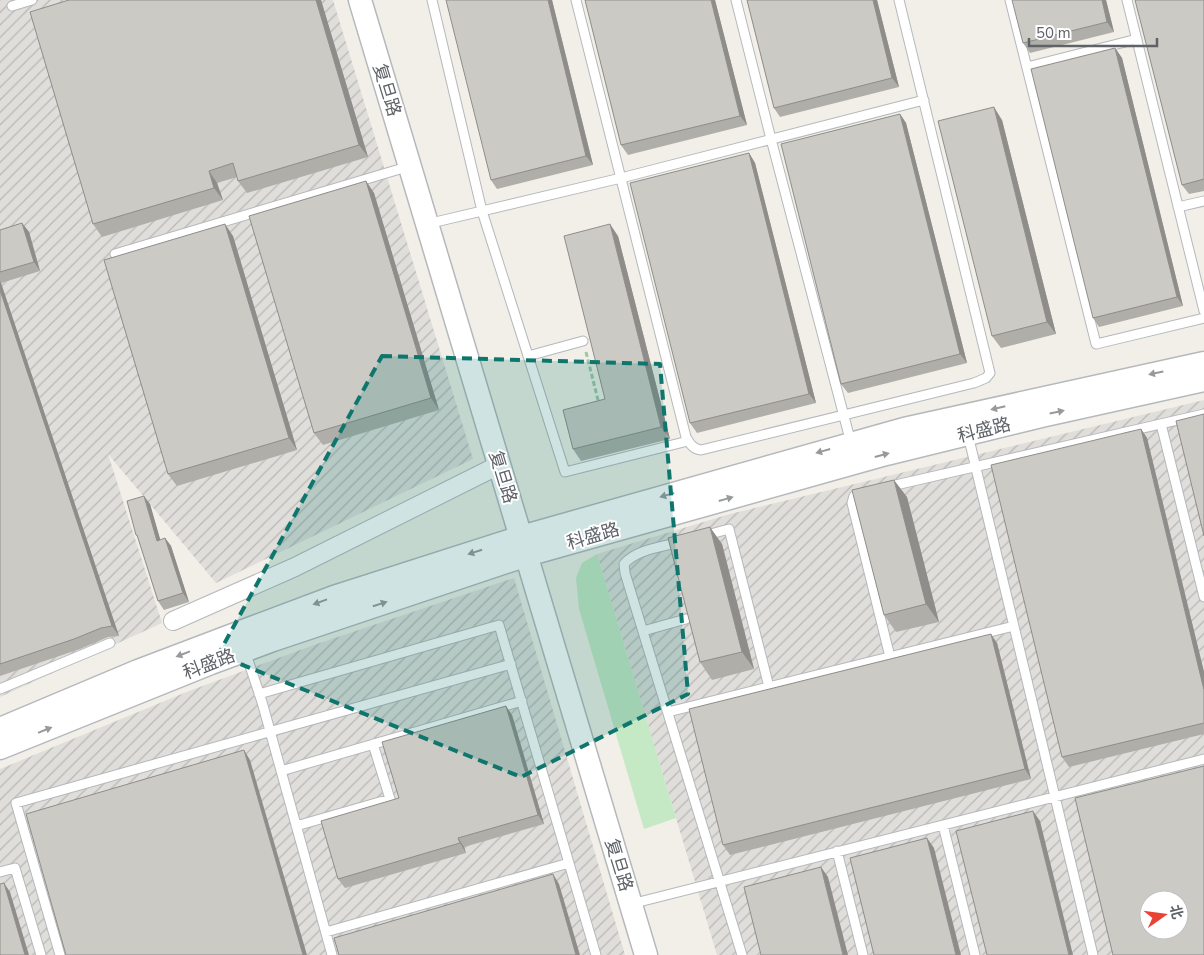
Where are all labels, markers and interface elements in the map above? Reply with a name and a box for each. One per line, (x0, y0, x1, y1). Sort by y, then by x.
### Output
scale bar (1029, 15, 1156, 47)
text: 50 m (1036, 23, 1071, 43)
street label: 复旦路 (368, 61, 406, 119)
one-way arrow (1149, 369, 1164, 377)
one-way arrow (990, 404, 1005, 412)
one-way arrow (1049, 408, 1064, 416)
street label: 科盛路 (955, 412, 1013, 448)
one-way arrow (815, 447, 830, 455)
street label: 复旦路 (484, 448, 522, 506)
one-way arrow (874, 451, 889, 459)
one-way arrow (659, 492, 674, 500)
one-way arrow (718, 495, 733, 503)
street label: 科盛路 (564, 517, 622, 555)
one-way arrow (467, 548, 482, 556)
one-way arrow (313, 599, 328, 606)
one-way arrow (372, 600, 387, 607)
street label: 科盛路 (179, 643, 239, 685)
one-way arrow (175, 651, 190, 658)
one-way arrow (38, 726, 53, 734)
street label: 复旦路 (600, 836, 638, 894)
north arrow (1139, 890, 1189, 940)
text: 北 (1165, 903, 1187, 921)

